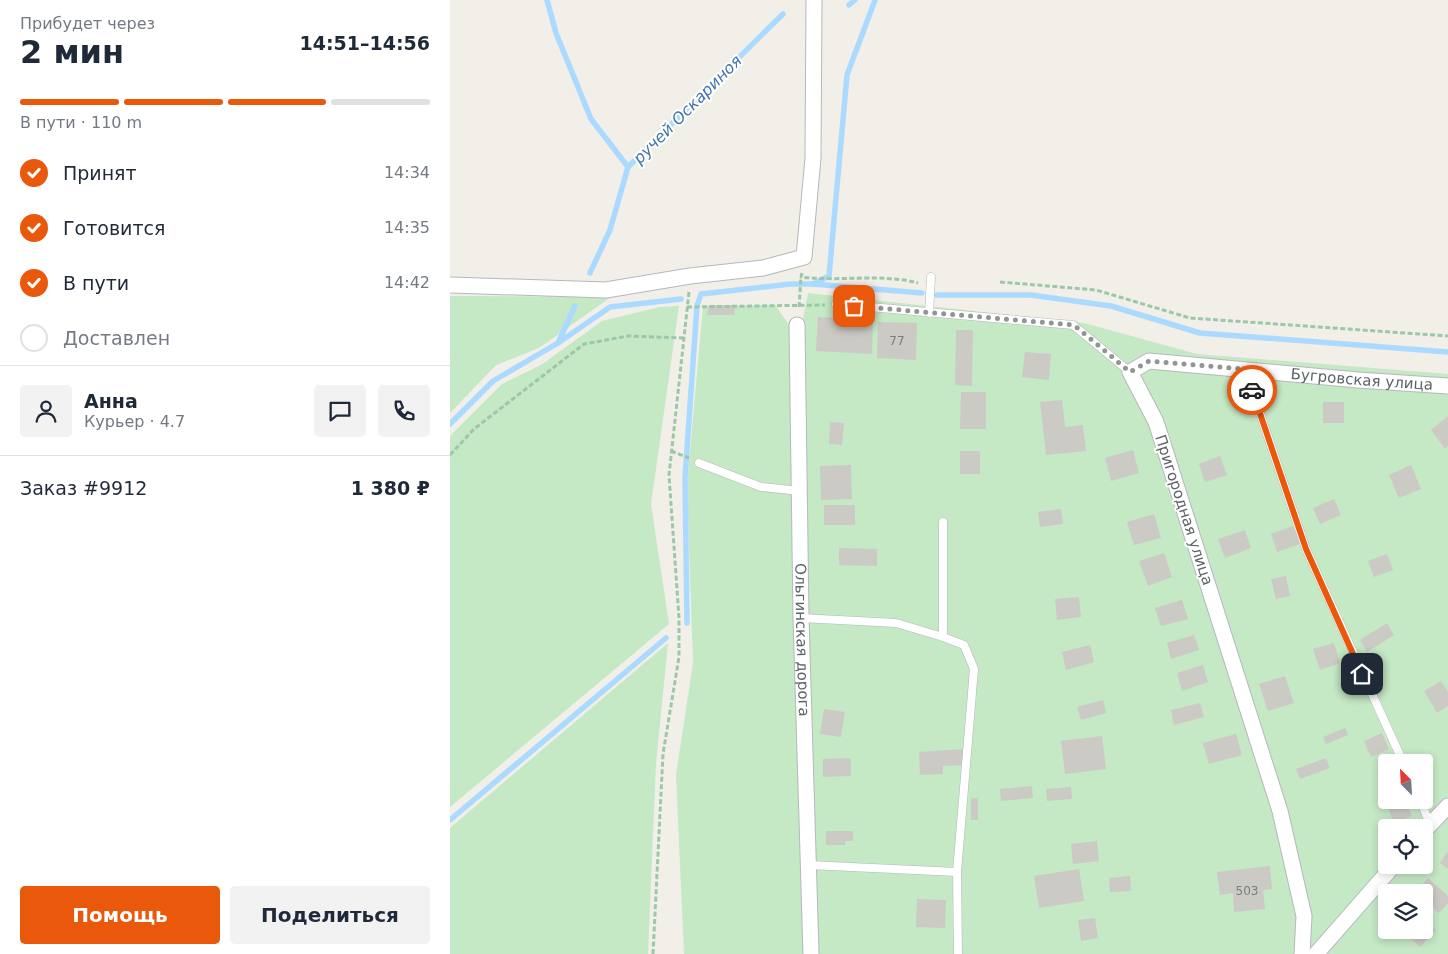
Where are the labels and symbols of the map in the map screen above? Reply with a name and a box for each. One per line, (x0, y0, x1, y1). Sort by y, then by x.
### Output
water label: ручей Оскариноя (628, 51, 746, 168)
pin (833, 285, 875, 327)
house number: 77 (889, 334, 905, 348)
courier (1227, 365, 1277, 415)
street label: Бугровская улица (1290, 365, 1434, 394)
street label: Пригородная улица (1151, 433, 1217, 587)
street label: Ольгинская дорога (791, 563, 813, 717)
pin (1341, 653, 1383, 695)
north arrow (1378, 754, 1432, 809)
house number: 503 (1236, 884, 1258, 898)

